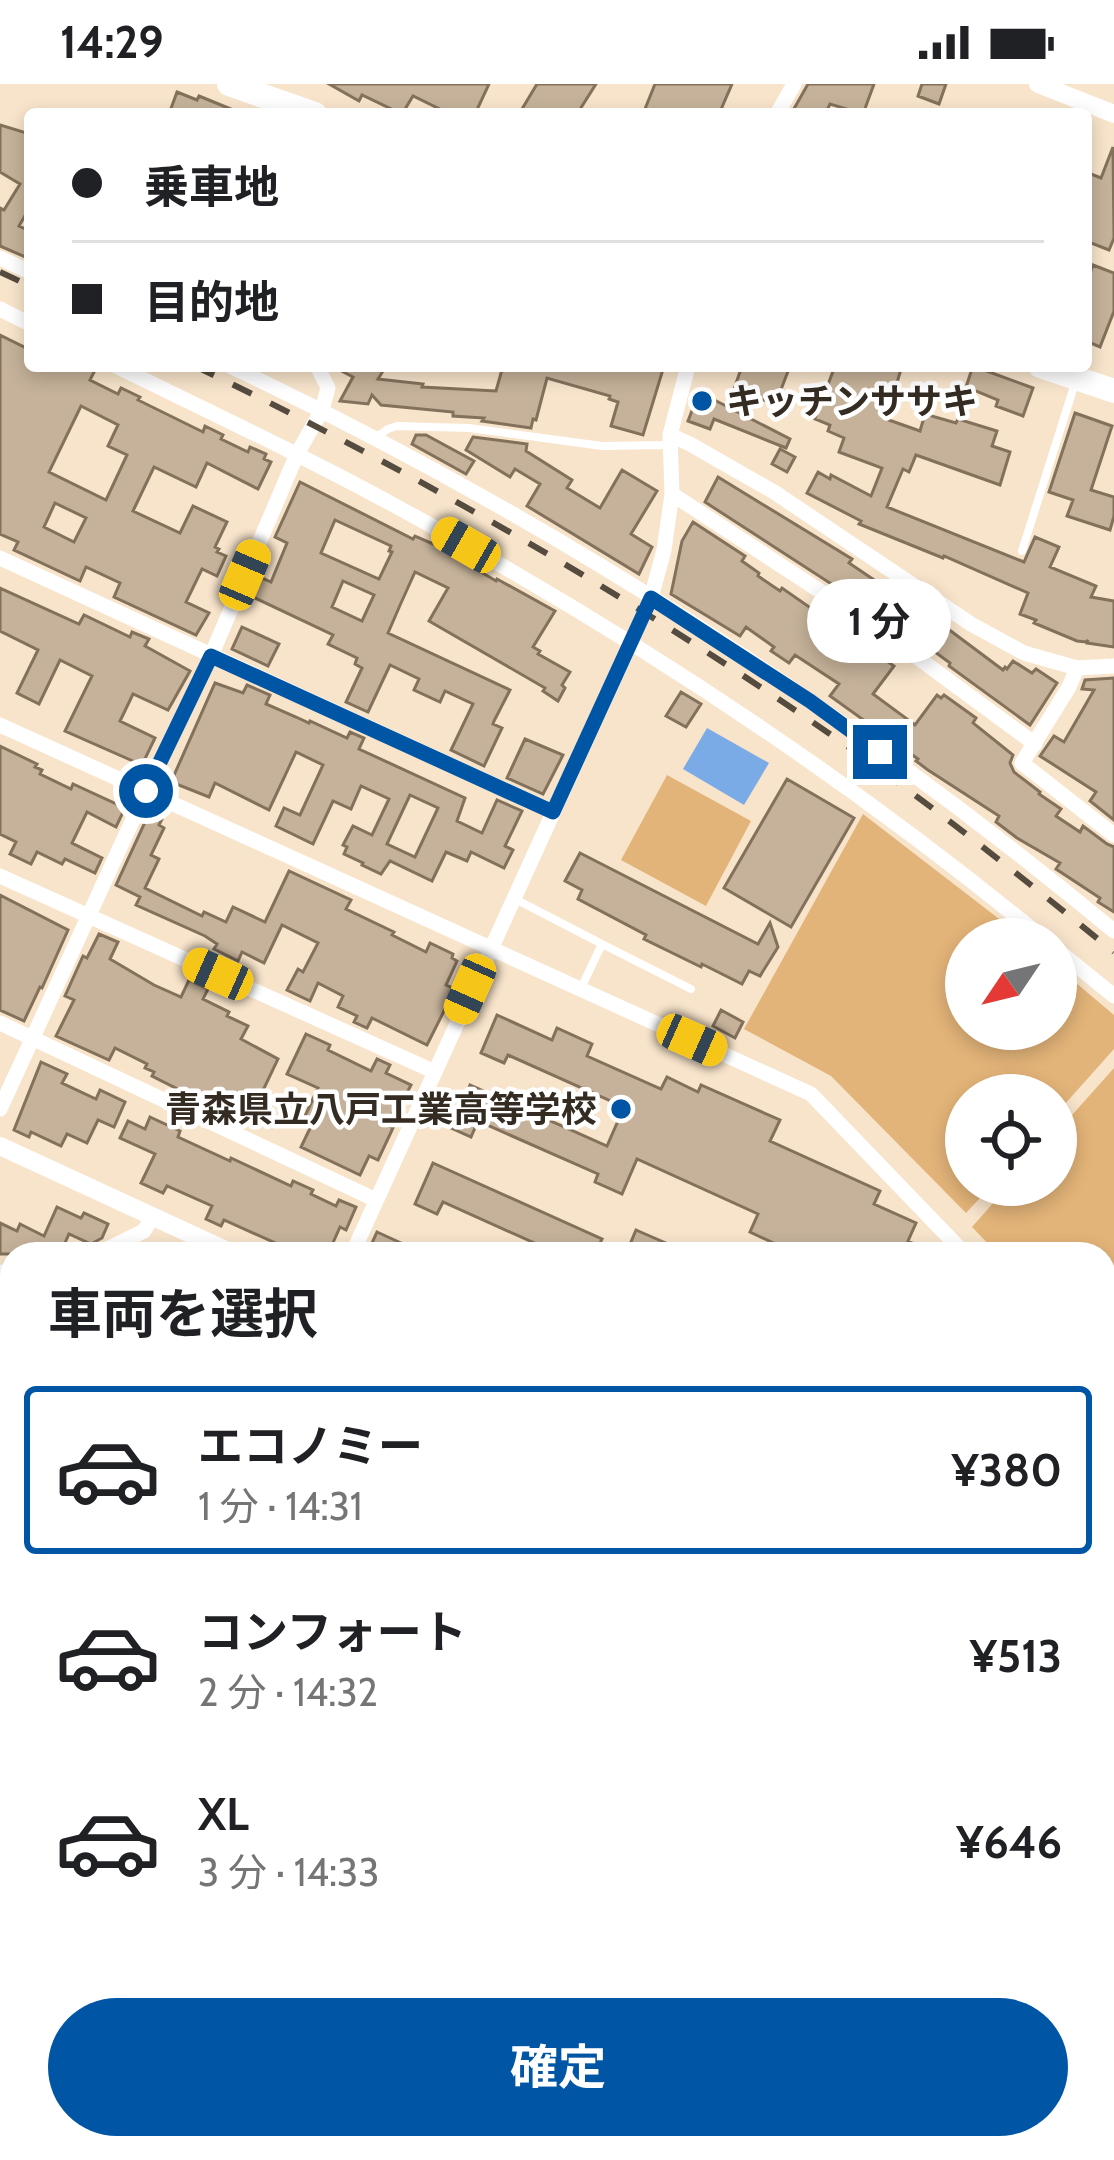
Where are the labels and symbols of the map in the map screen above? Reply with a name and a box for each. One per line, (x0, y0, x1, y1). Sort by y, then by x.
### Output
place label: キッチンササキ (726, 379, 978, 423)
marker: キッチンササキ (689, 388, 715, 414)
car (426, 511, 506, 579)
car (214, 535, 276, 615)
callout: 1 分 (808, 578, 952, 662)
route end (853, 725, 907, 779)
route start (119, 764, 173, 818)
north arrow (945, 918, 1077, 1050)
car (178, 943, 258, 1005)
car (439, 949, 501, 1029)
car (652, 1009, 732, 1071)
place label: 青森県立八戸工業高等学校 (165, 1087, 597, 1131)
marker: 青森県立八戸工業高等学校 (608, 1096, 634, 1122)

